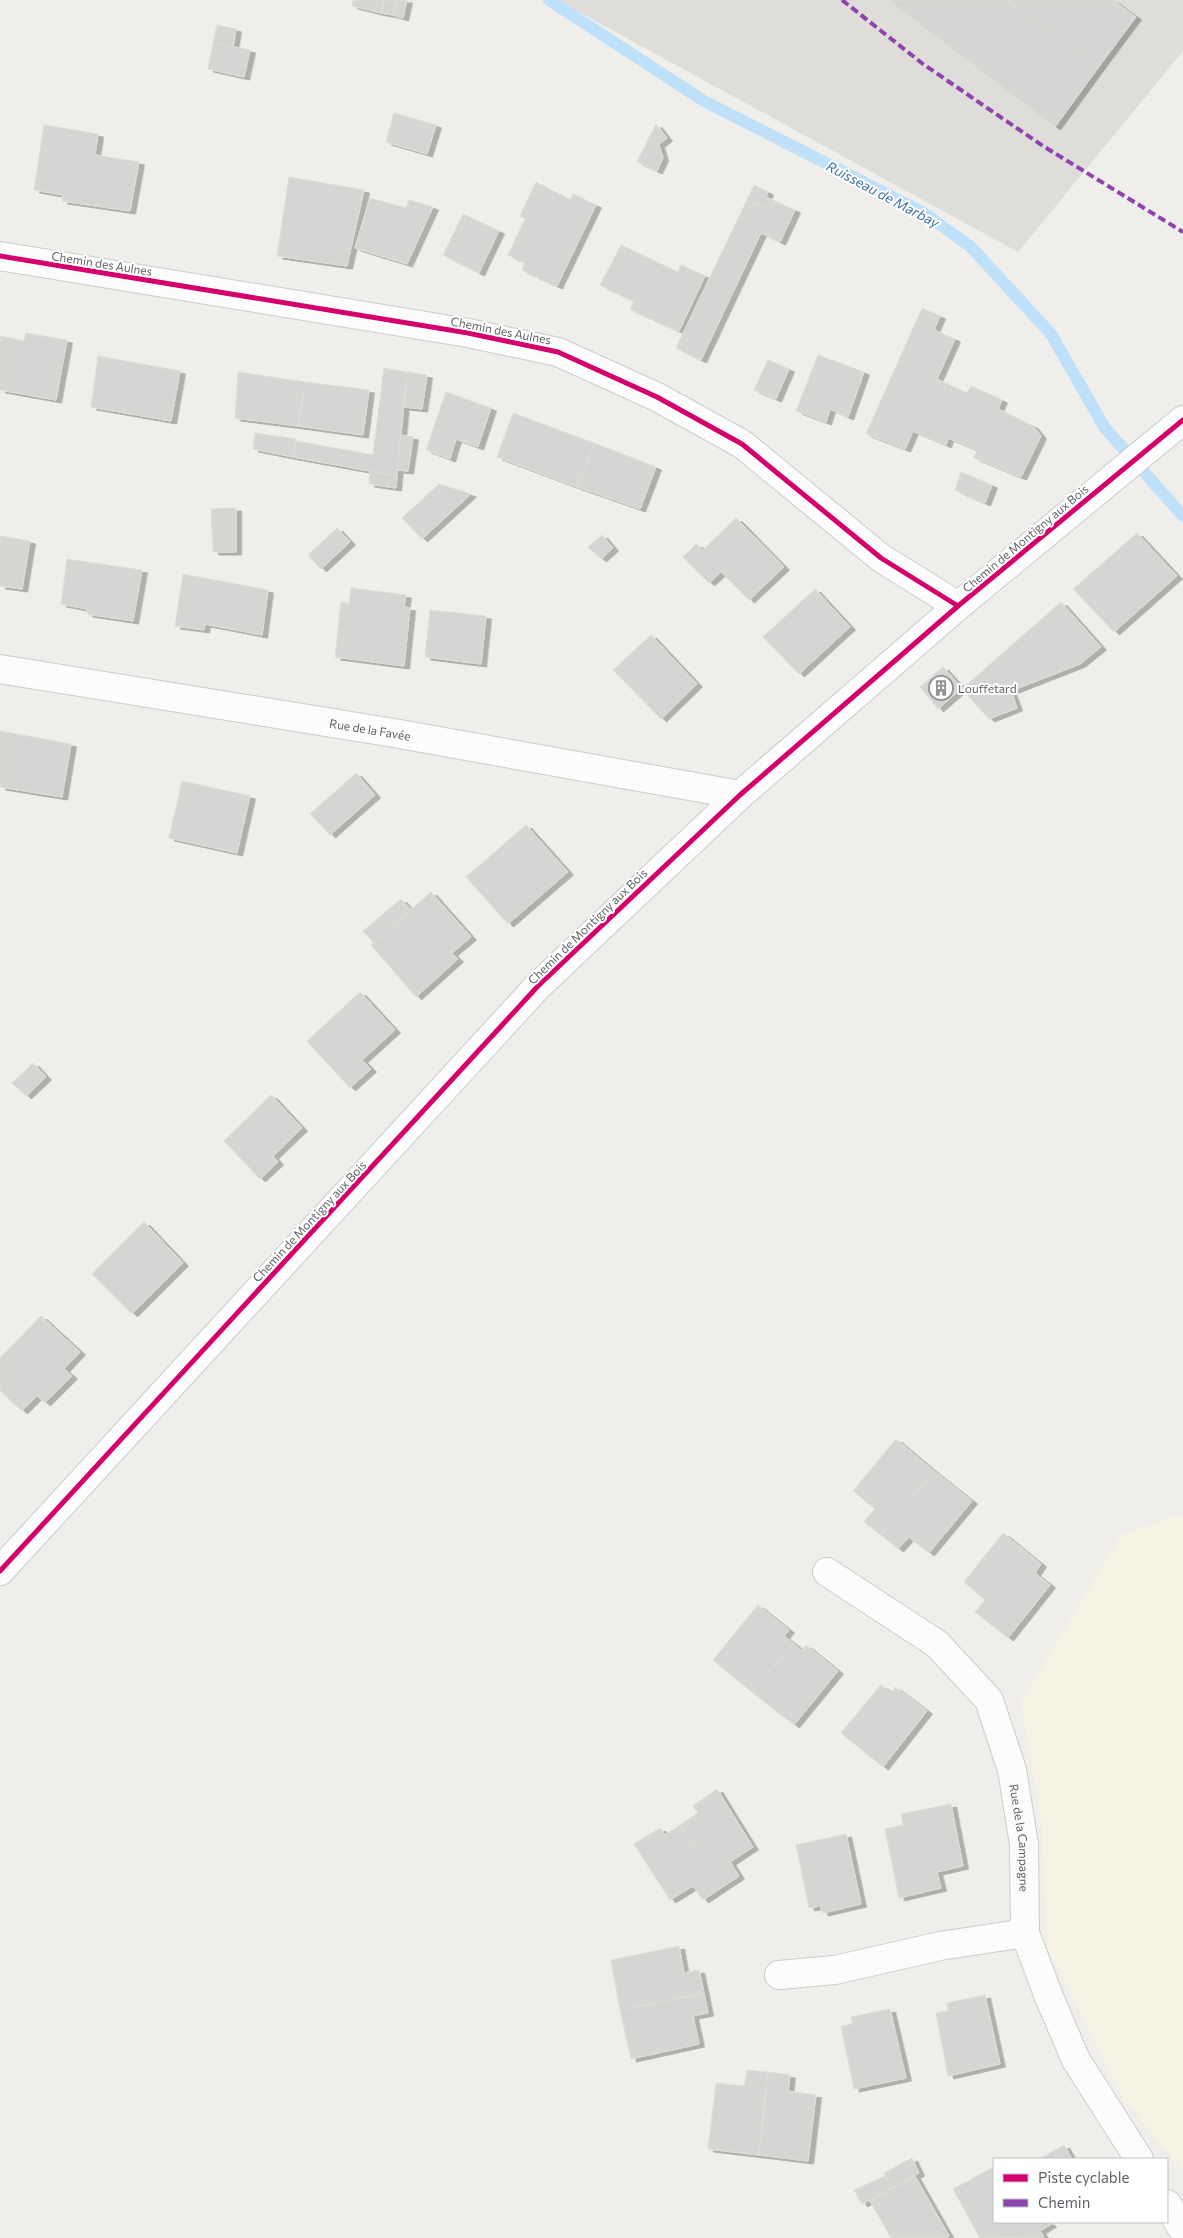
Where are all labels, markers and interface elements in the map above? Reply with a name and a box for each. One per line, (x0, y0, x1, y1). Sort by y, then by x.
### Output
water label: Ruisseau de Marbay (824, 157, 943, 231)
street label: Chemin des Aulnes (51, 248, 153, 278)
street label: Chemin des Aulnes (450, 313, 552, 347)
street label: Chemin de Montigny aux Bois (959, 481, 1091, 595)
building icon: Louffetard (928, 675, 954, 701)
place label: Louffetard (958, 681, 1017, 695)
street label: Rue de la Favée (329, 716, 412, 743)
street label: Chemin de Montigny aux Bois (525, 865, 649, 987)
street label: Chemin de Montigny aux Bois (249, 1158, 369, 1284)
street label: Rue de la Campagne (1007, 1783, 1032, 1892)
legend (993, 2158, 1168, 2223)
text: Piste cyclable (1038, 2168, 1130, 2186)
text: Chemin (1038, 2193, 1090, 2211)

